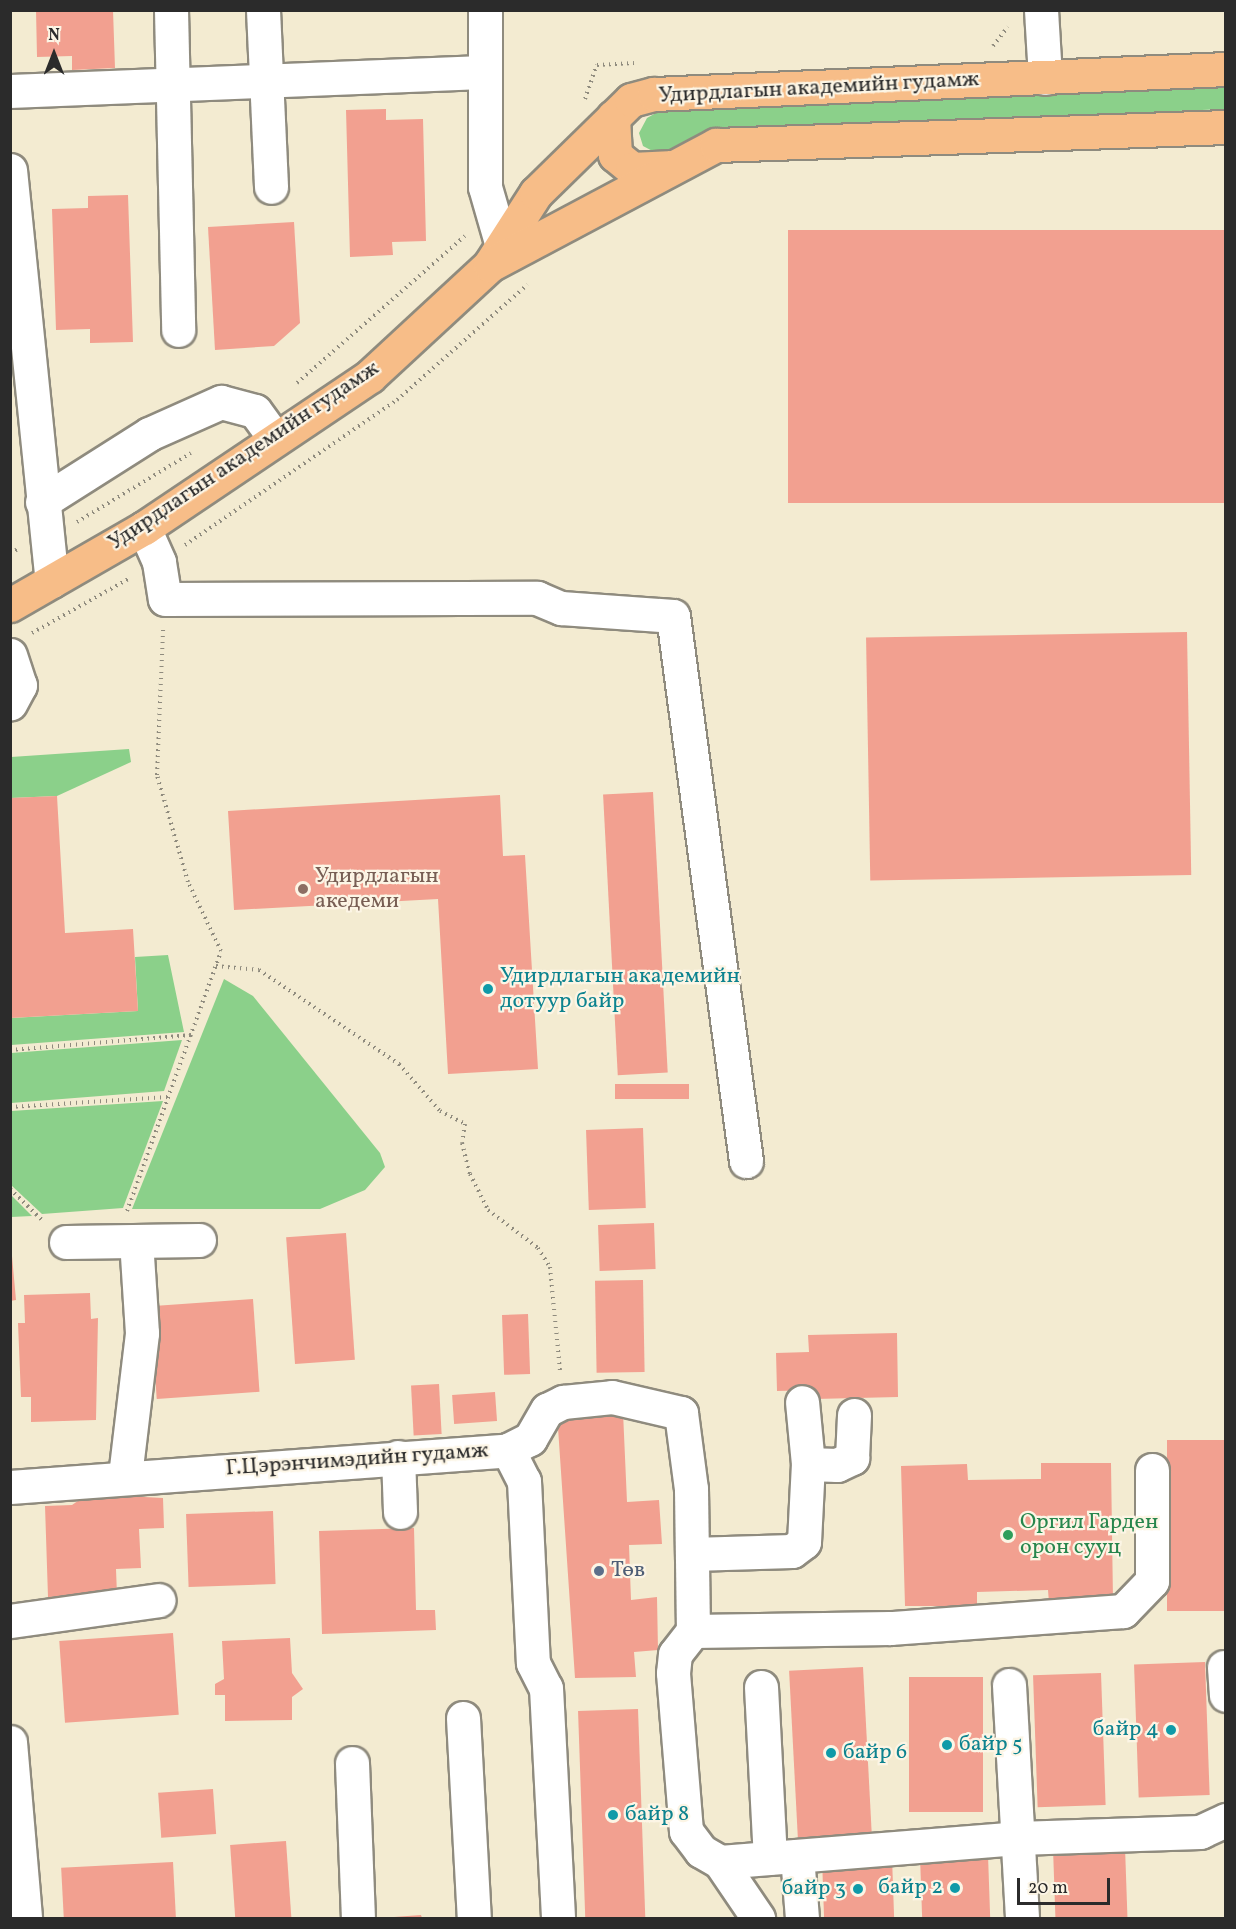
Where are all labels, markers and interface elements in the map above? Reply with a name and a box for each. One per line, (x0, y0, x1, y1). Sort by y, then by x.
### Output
north arrow (24, 24, 84, 84)
text: N (48, 25, 60, 47)
street label: Удирдлагын академийн гудамж (658, 66, 980, 110)
street label: Удирдлагын академийн гудамж (104, 355, 384, 557)
place label: Удирдлагын акедеми (315, 863, 439, 914)
marker: Удирдлагын акедеми (296, 882, 310, 896)
place label: Удирдлагын академийн дотуур байр (500, 963, 740, 1014)
marker: Удирдлагын академийн дотуур байр (481, 982, 495, 996)
street label: Г.Цэрэнчимэдийн гудамж (225, 1438, 489, 1482)
place label: Оргил Гарден орон сууц (1020, 1509, 1158, 1560)
marker: Оргил Гарден орон сууц (1001, 1528, 1015, 1542)
place label: Төв (611, 1558, 645, 1584)
marker: Төв (592, 1564, 606, 1578)
place label: байр 4 (1093, 1717, 1159, 1743)
marker: байр 4 (1164, 1723, 1178, 1737)
place label: байр 5 (959, 1732, 1023, 1758)
marker: байр 5 (940, 1738, 954, 1752)
place label: байр 6 (843, 1740, 907, 1766)
marker: байр 6 (824, 1746, 838, 1760)
place label: байр 8 (625, 1802, 689, 1828)
marker: байр 8 (606, 1808, 620, 1822)
scale bar (1020, 1866, 1113, 1904)
place label: байр 2 (878, 1875, 943, 1901)
place label: байр 3 (782, 1876, 846, 1902)
text: 20 m (1028, 1876, 1068, 1901)
marker: байр 2 (948, 1881, 962, 1895)
marker: байр 3 (851, 1882, 865, 1896)

